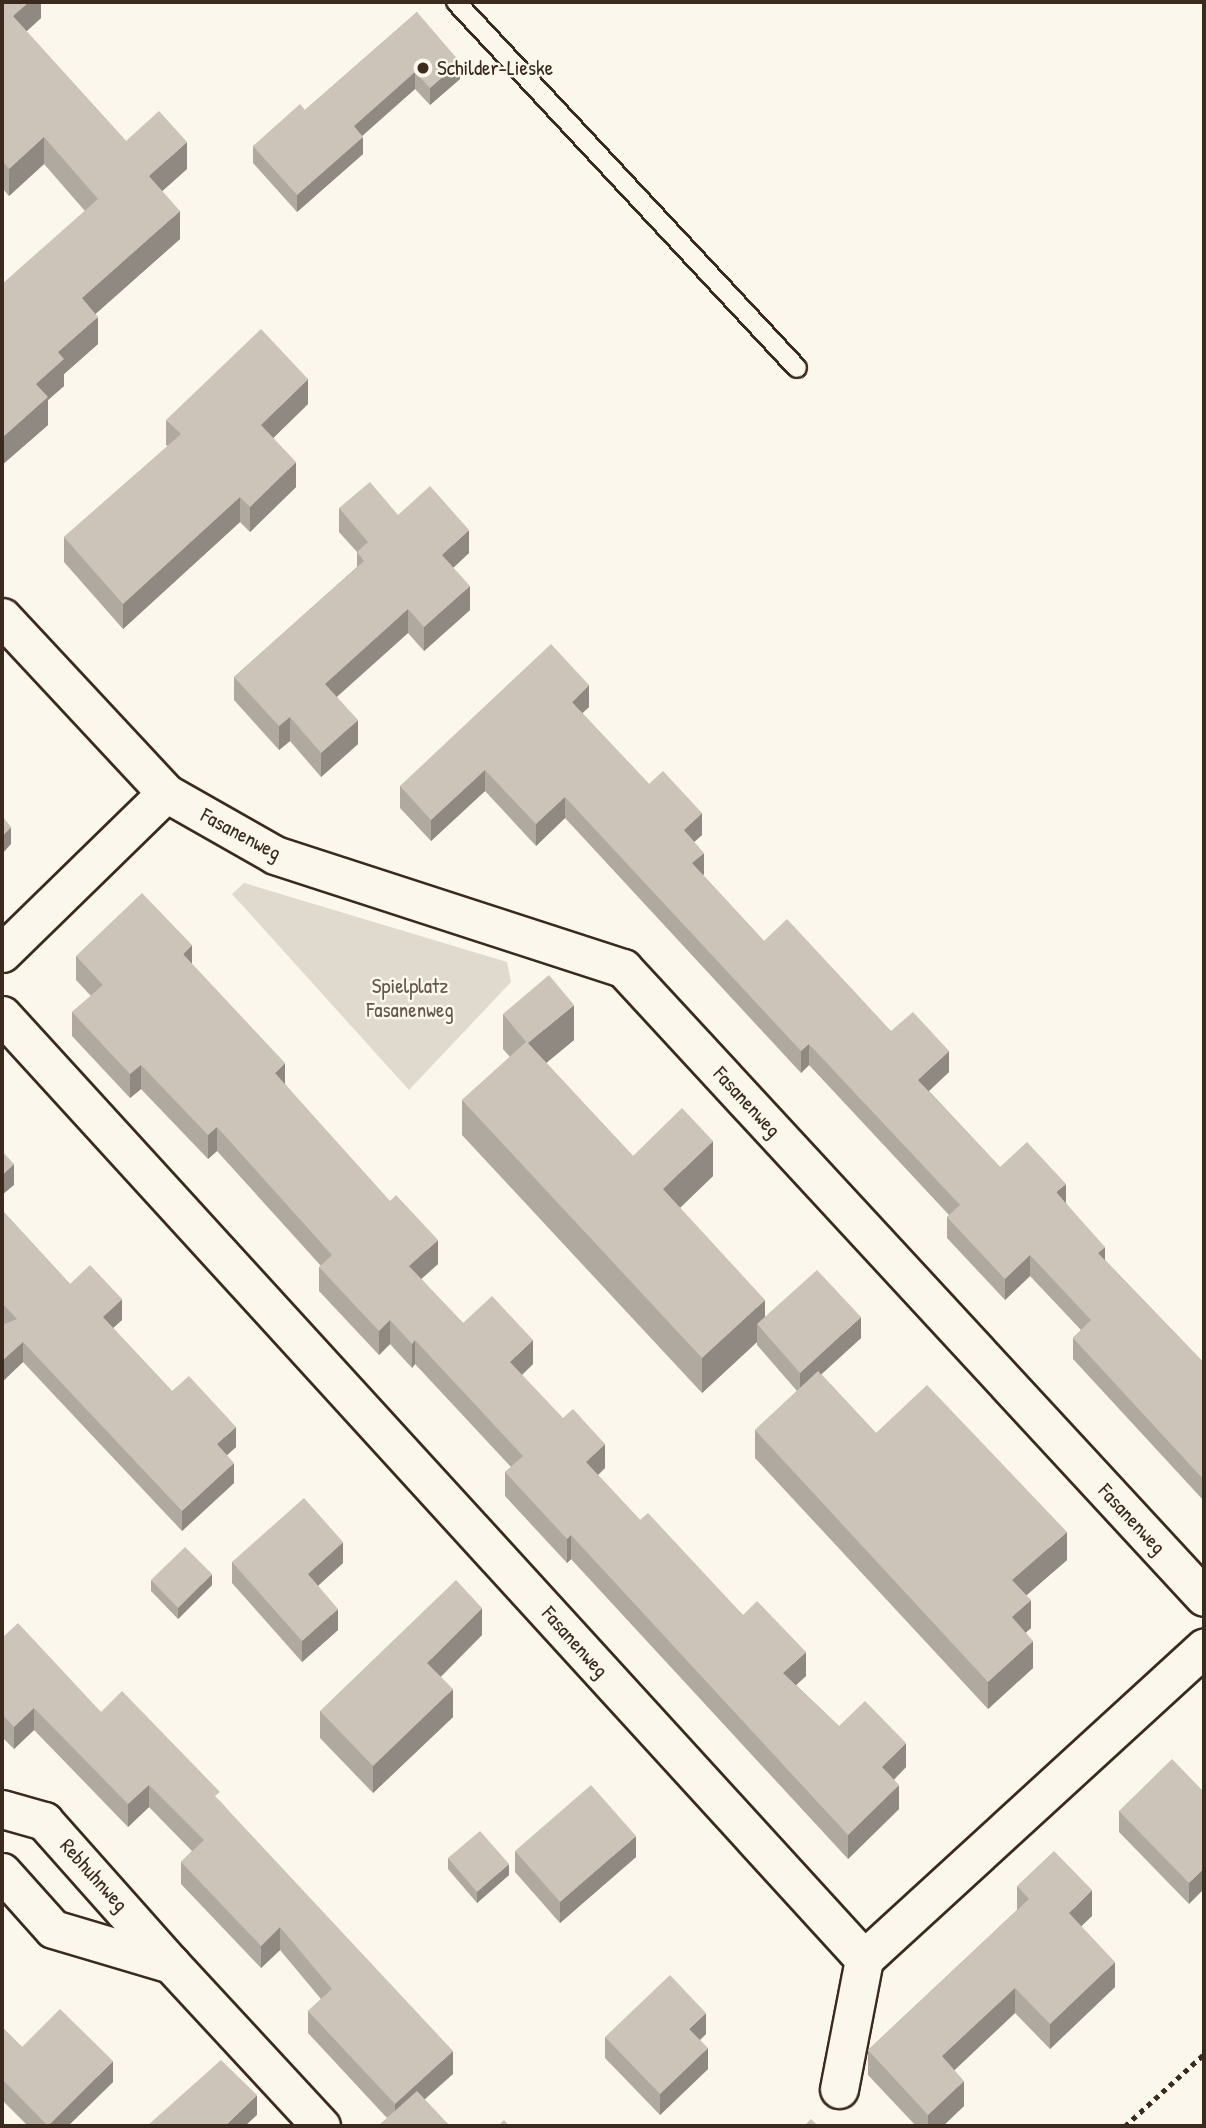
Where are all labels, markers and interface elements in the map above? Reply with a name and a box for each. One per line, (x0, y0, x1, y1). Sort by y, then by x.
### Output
place label: Schilder-Lieske (437, 55, 553, 81)
marker: Schilder-Lieske (415, 60, 431, 76)
street label: Fasanenweg (197, 802, 285, 866)
park label: Spielplatz Fasanenweg (366, 973, 454, 1023)
street label: Fasanenweg (708, 1062, 786, 1142)
street label: Fasanenweg (1093, 1479, 1171, 1559)
street label: Fasanenweg (536, 1601, 614, 1683)
street label: Rebhuhnweg (55, 1833, 133, 1917)

